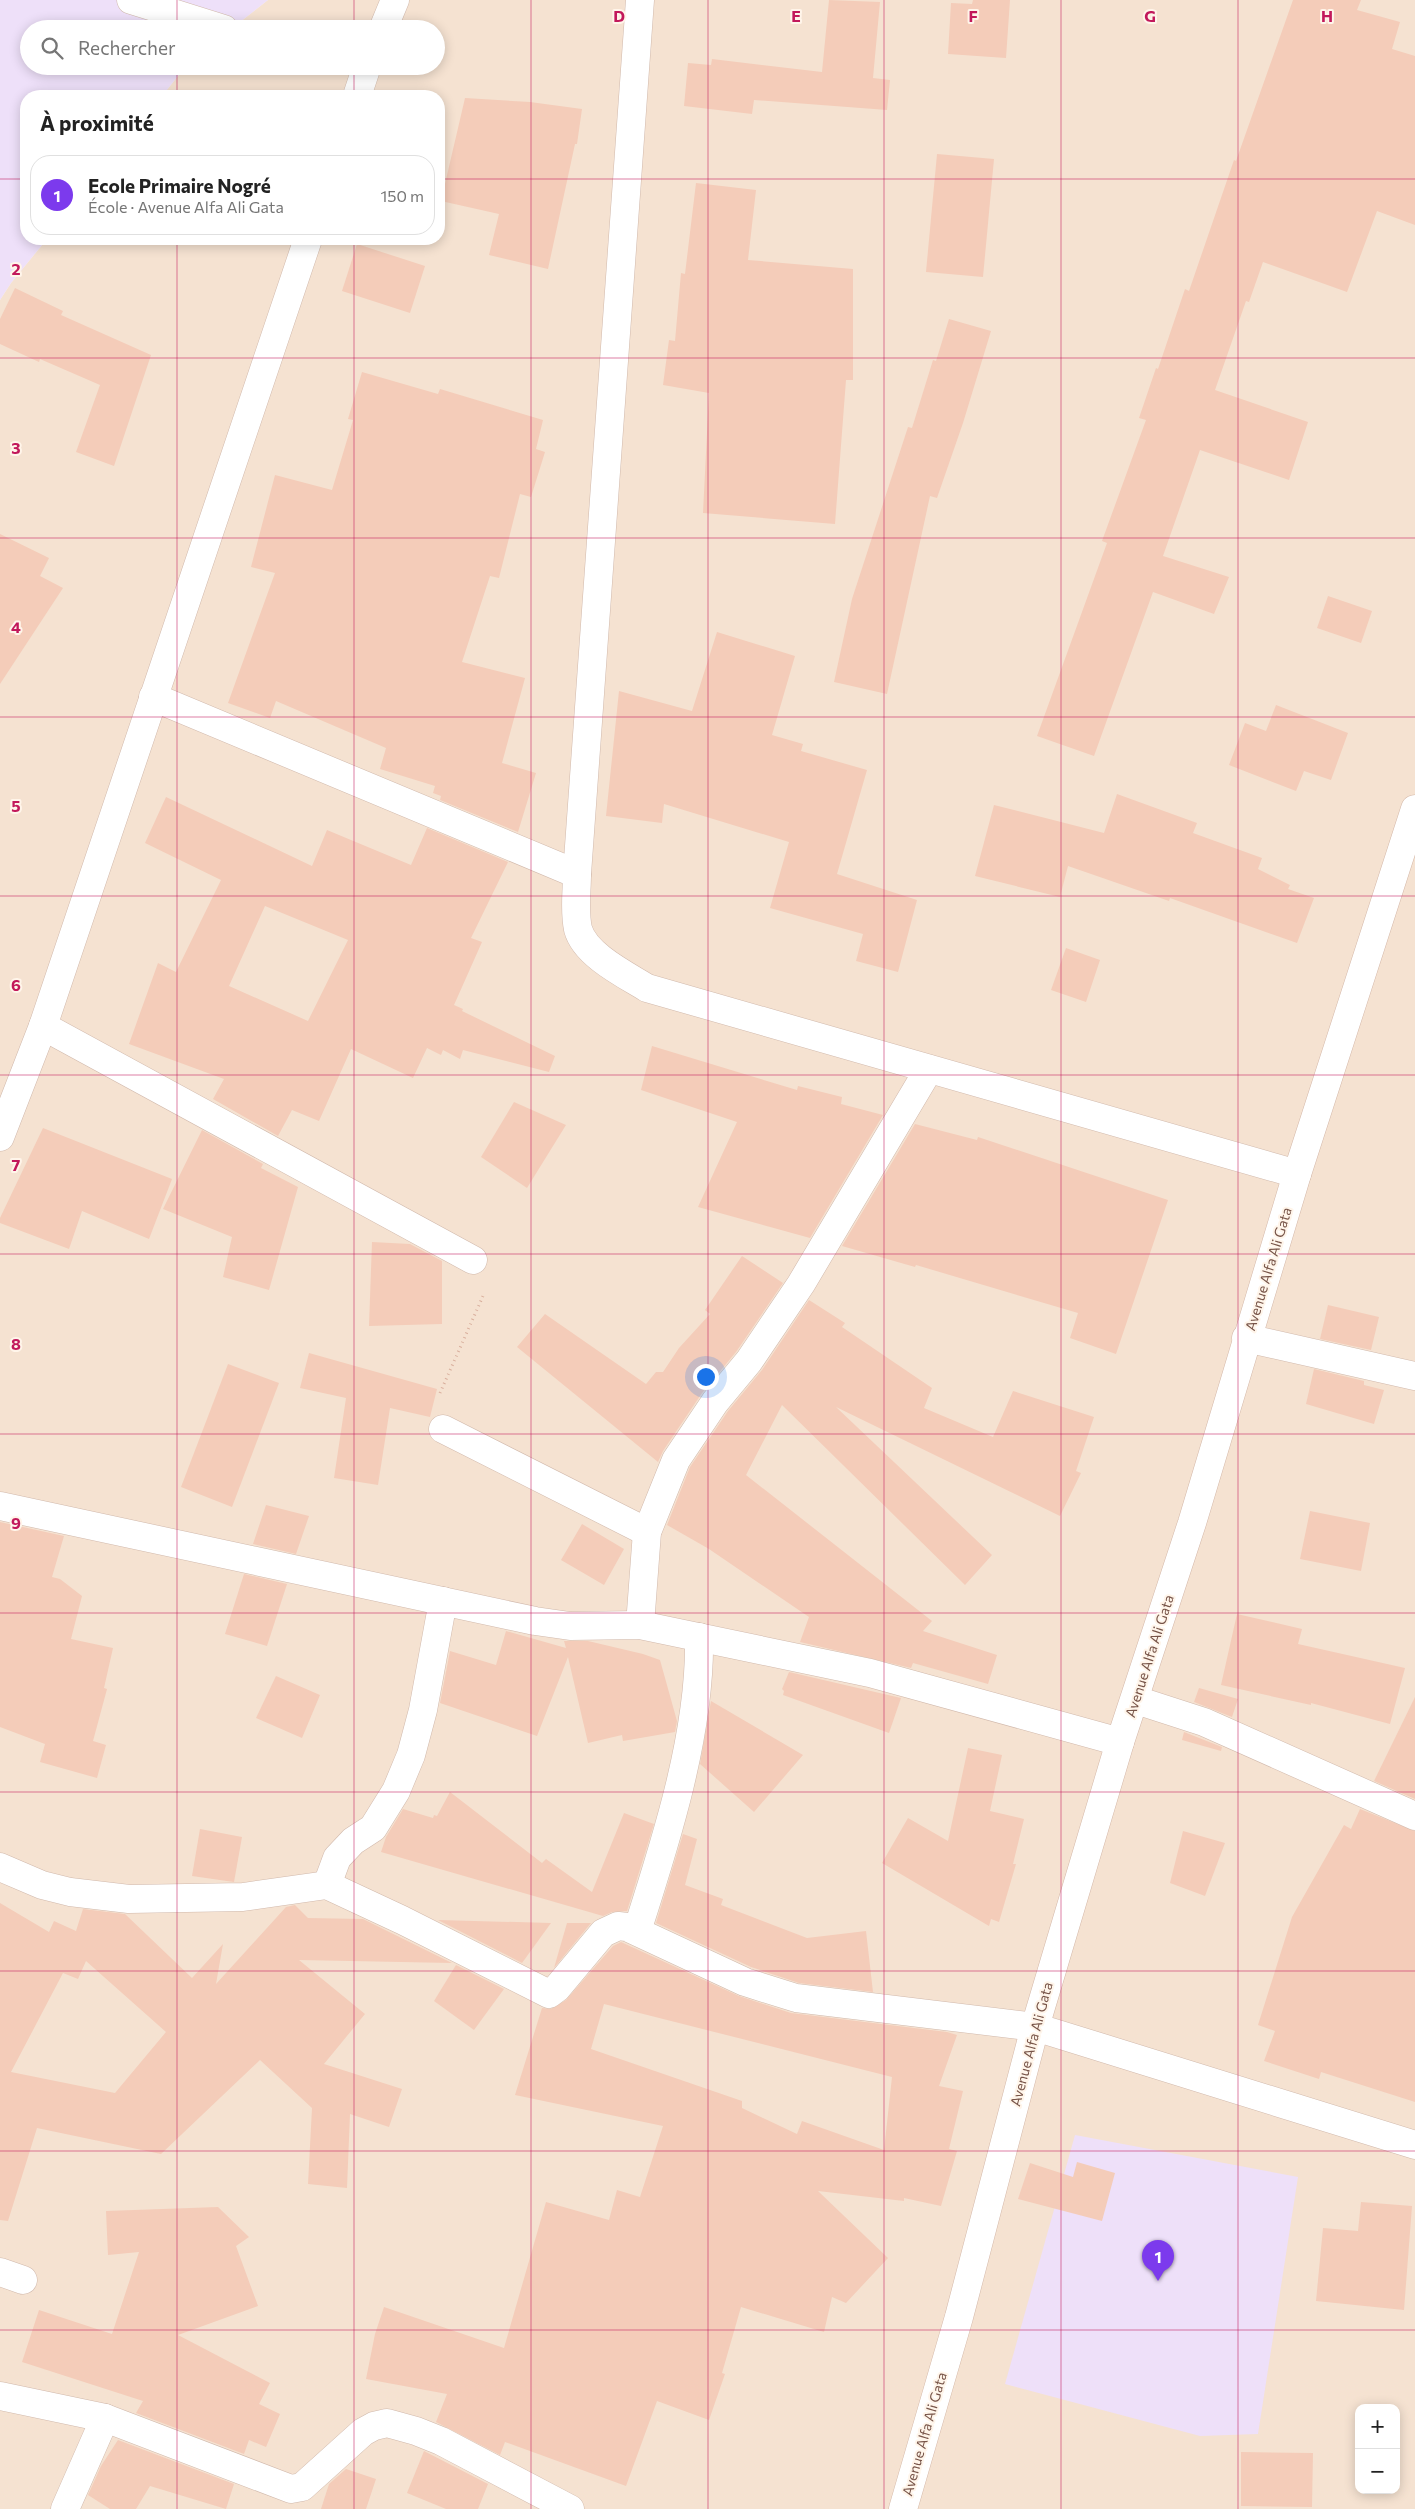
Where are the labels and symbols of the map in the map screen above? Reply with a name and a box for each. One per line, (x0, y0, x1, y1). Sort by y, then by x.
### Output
text: D (613, 6, 625, 25)
text: E (791, 6, 801, 25)
text: F (968, 6, 978, 25)
text: G (1144, 6, 1156, 25)
text: H (1321, 6, 1333, 25)
text: 2 (11, 259, 21, 278)
text: 3 (11, 438, 21, 457)
text: 4 (11, 617, 21, 636)
text: 5 (11, 796, 21, 815)
text: 6 (11, 975, 21, 994)
text: 7 (12, 1155, 21, 1174)
street label: Avenue Alfa Ali Gata (1241, 1205, 1295, 1333)
text: 8 (11, 1334, 21, 1353)
your location (693, 1364, 719, 1390)
text: 9 (11, 1513, 21, 1532)
street label: Avenue Alfa Ali Gata (1121, 1592, 1177, 1720)
street label: Avenue Alfa Ali Gata (1006, 1980, 1056, 2108)
pin: 1 (1142, 2240, 1174, 2281)
street label: Avenue Alfa Ali Gata (898, 2370, 950, 2498)

